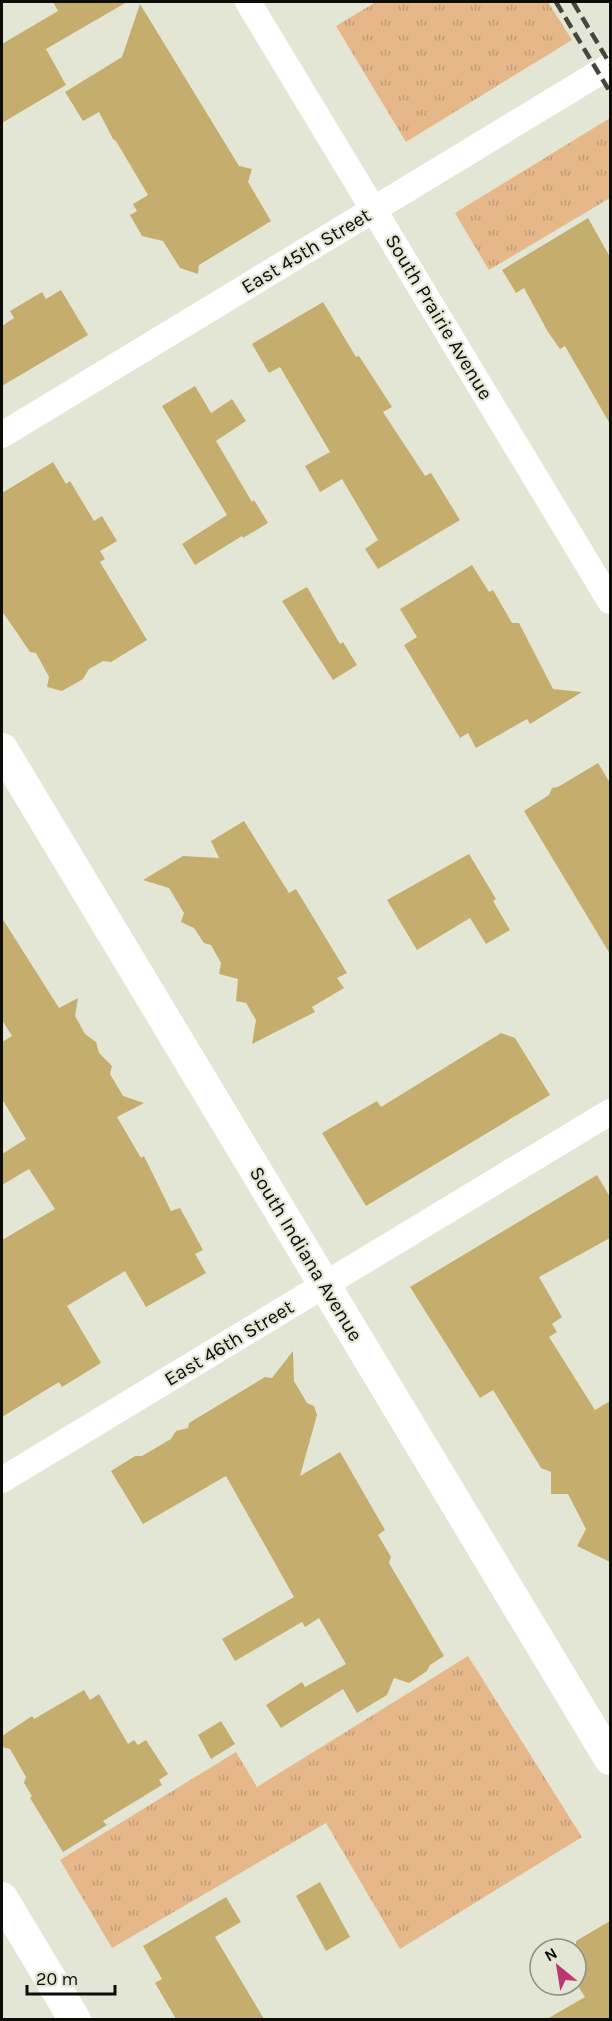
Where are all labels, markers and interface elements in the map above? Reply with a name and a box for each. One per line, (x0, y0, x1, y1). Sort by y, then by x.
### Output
street label: East 45th Street (237, 203, 375, 299)
street label: South Prairie Avenue (381, 230, 497, 404)
street label: South Indiana Avenue (245, 1163, 367, 1345)
street label: East 46th Street (160, 1295, 298, 1391)
north arrow (528, 1937, 588, 1997)
text: N (541, 1943, 560, 1966)
scale bar (27, 1958, 116, 1996)
text: 20 m (36, 1968, 78, 1990)

